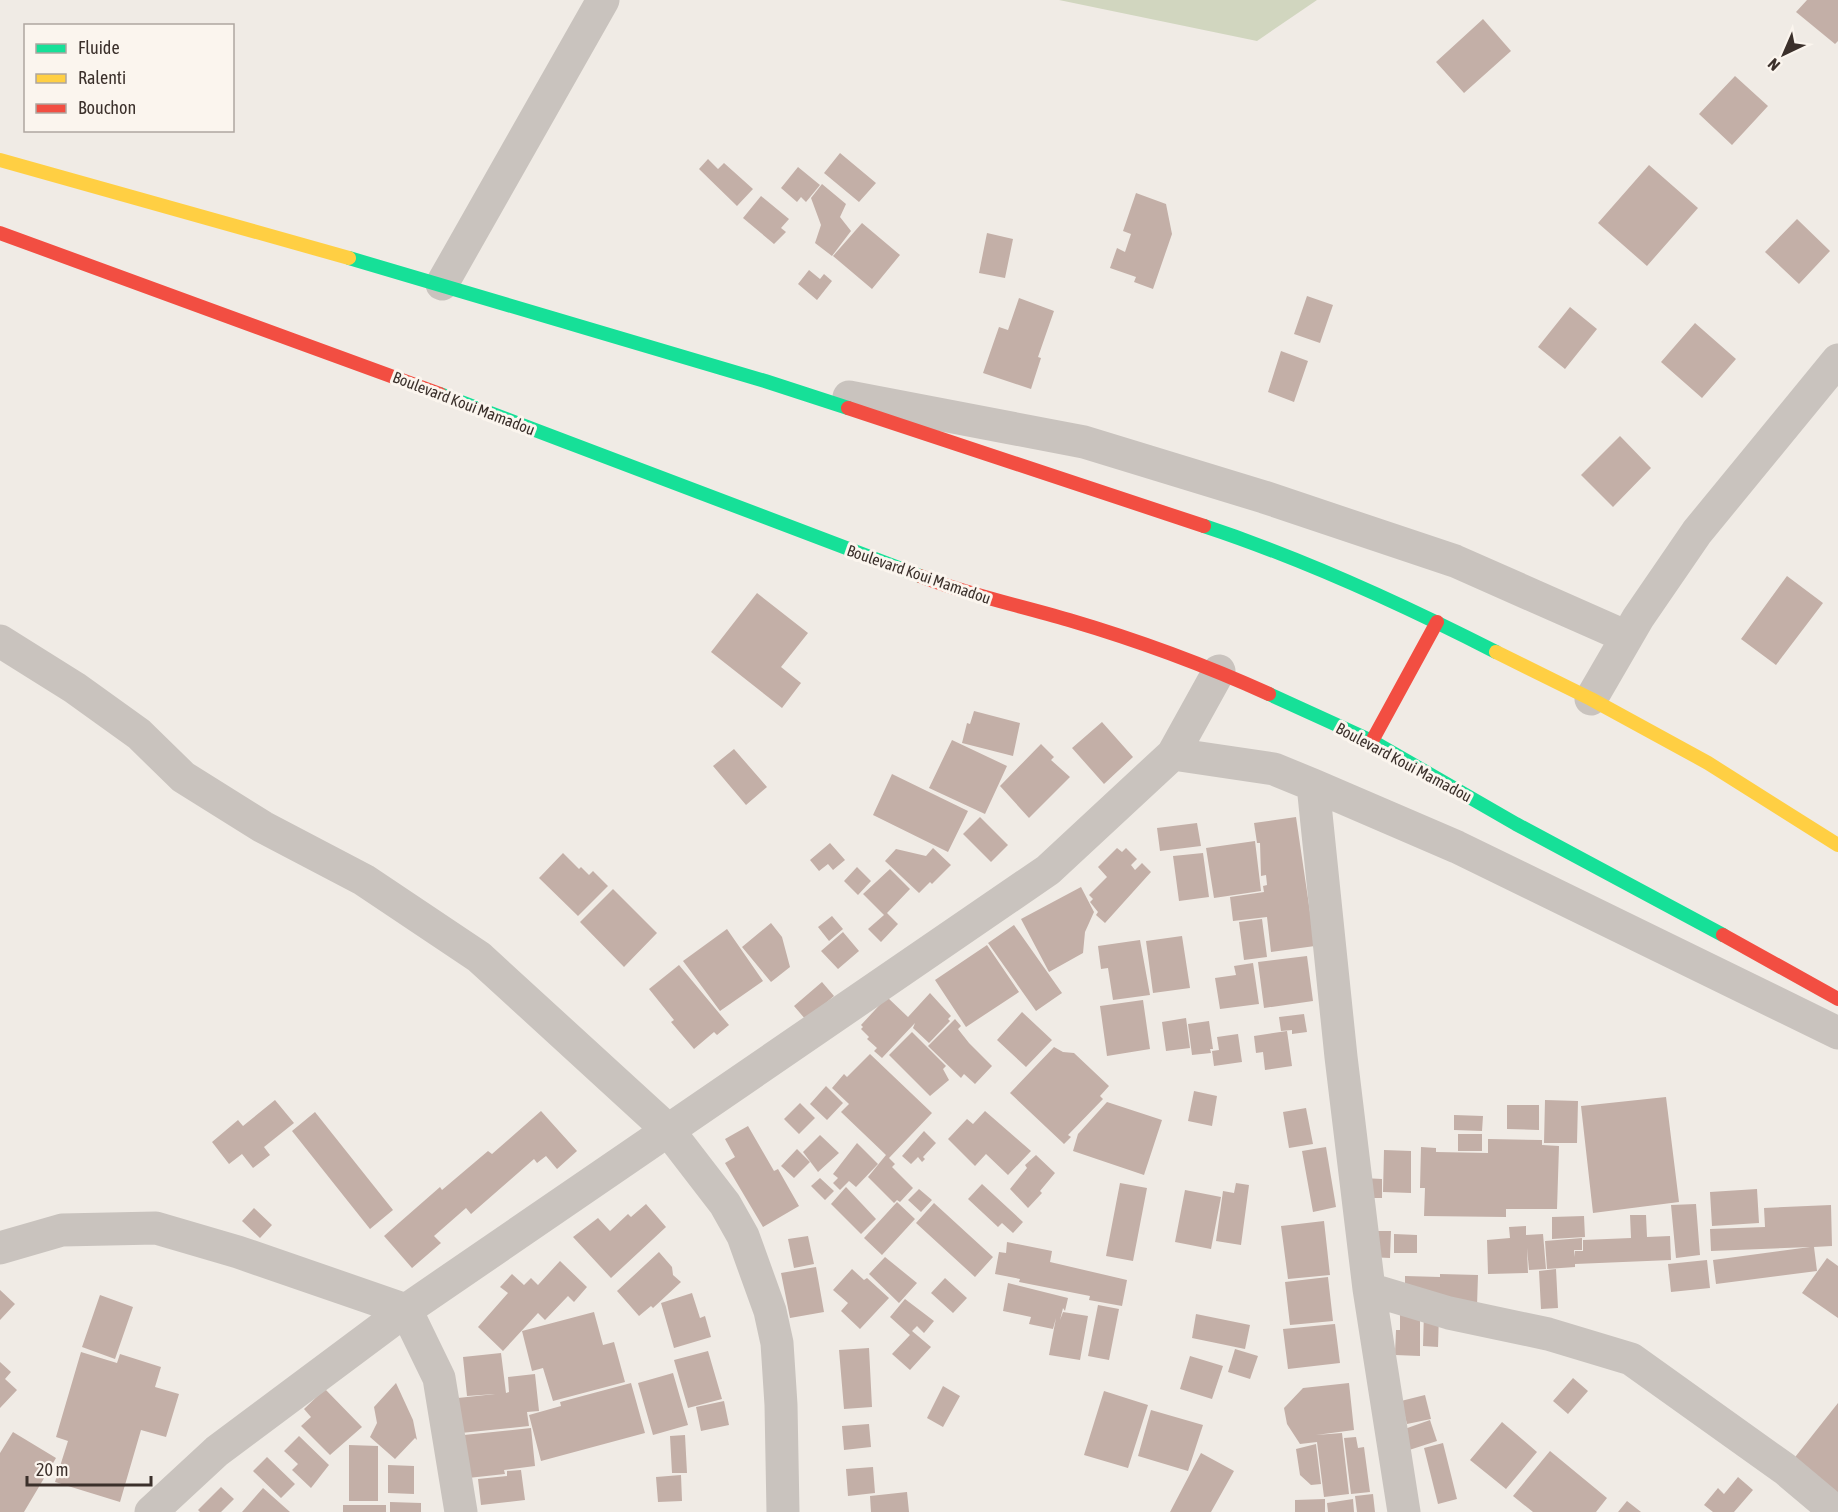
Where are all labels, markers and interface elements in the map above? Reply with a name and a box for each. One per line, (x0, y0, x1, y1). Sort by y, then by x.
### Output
legend (24, 24, 234, 132)
north arrow (1754, 24, 1814, 84)
text: Fluide (78, 37, 120, 58)
text: N (1764, 55, 1783, 75)
text: Ralenti (78, 67, 126, 88)
text: Bouchon (78, 97, 136, 118)
street label: Boulevard Koui Mamadou (390, 368, 538, 438)
street label: Boulevard Koui Mamadou (845, 541, 993, 607)
street label: Boulevard Koui Mamadou (1333, 719, 1475, 805)
scale bar (27, 1449, 152, 1487)
text: 20 m (36, 1459, 68, 1480)

